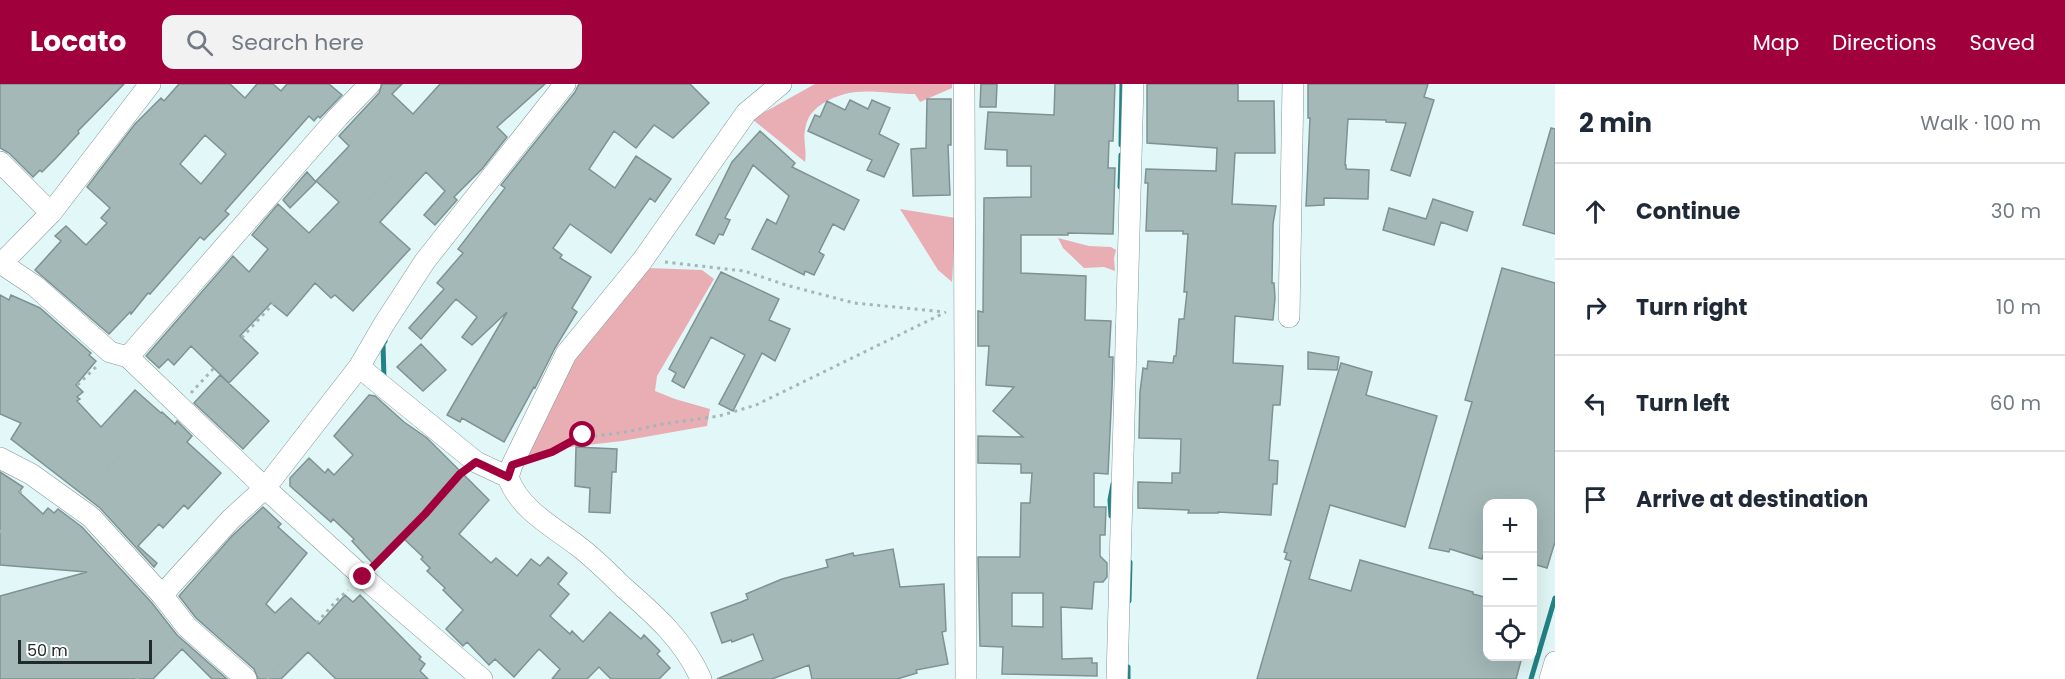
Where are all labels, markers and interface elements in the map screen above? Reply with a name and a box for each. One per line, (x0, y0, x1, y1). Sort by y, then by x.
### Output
search box (162, 15, 582, 69)
text: Locato (30, 22, 126, 61)
icon: search (183, 26, 216, 59)
text: Search here (231, 27, 364, 58)
text: Map (1753, 28, 1799, 57)
text: Directions (1832, 28, 1936, 57)
text: Saved (1969, 28, 2035, 57)
text: 2 min (1579, 105, 1652, 141)
text: Walk · 100 m (1920, 109, 2041, 137)
icon: ahead (1579, 195, 1612, 228)
text: Continue (1636, 196, 1740, 227)
text: 30 m (1991, 197, 2041, 225)
icon: right (1579, 291, 1612, 324)
text: Turn right (1636, 292, 1747, 323)
text: 10 m (1996, 293, 2041, 321)
icon: left (1579, 387, 1612, 420)
text: Turn left (1636, 388, 1730, 419)
text: 60 m (1990, 389, 2041, 417)
route start (569, 421, 595, 447)
icon: arrive (1579, 483, 1612, 516)
text: Arrive at destination (1636, 484, 1868, 515)
map controls (1483, 499, 1537, 661)
button: + (1483, 499, 1537, 553)
button: − (1483, 553, 1537, 607)
route end (349, 563, 375, 589)
button: locate (1483, 607, 1537, 661)
scale bar (18, 637, 152, 664)
text: 50 m (27, 639, 68, 662)

